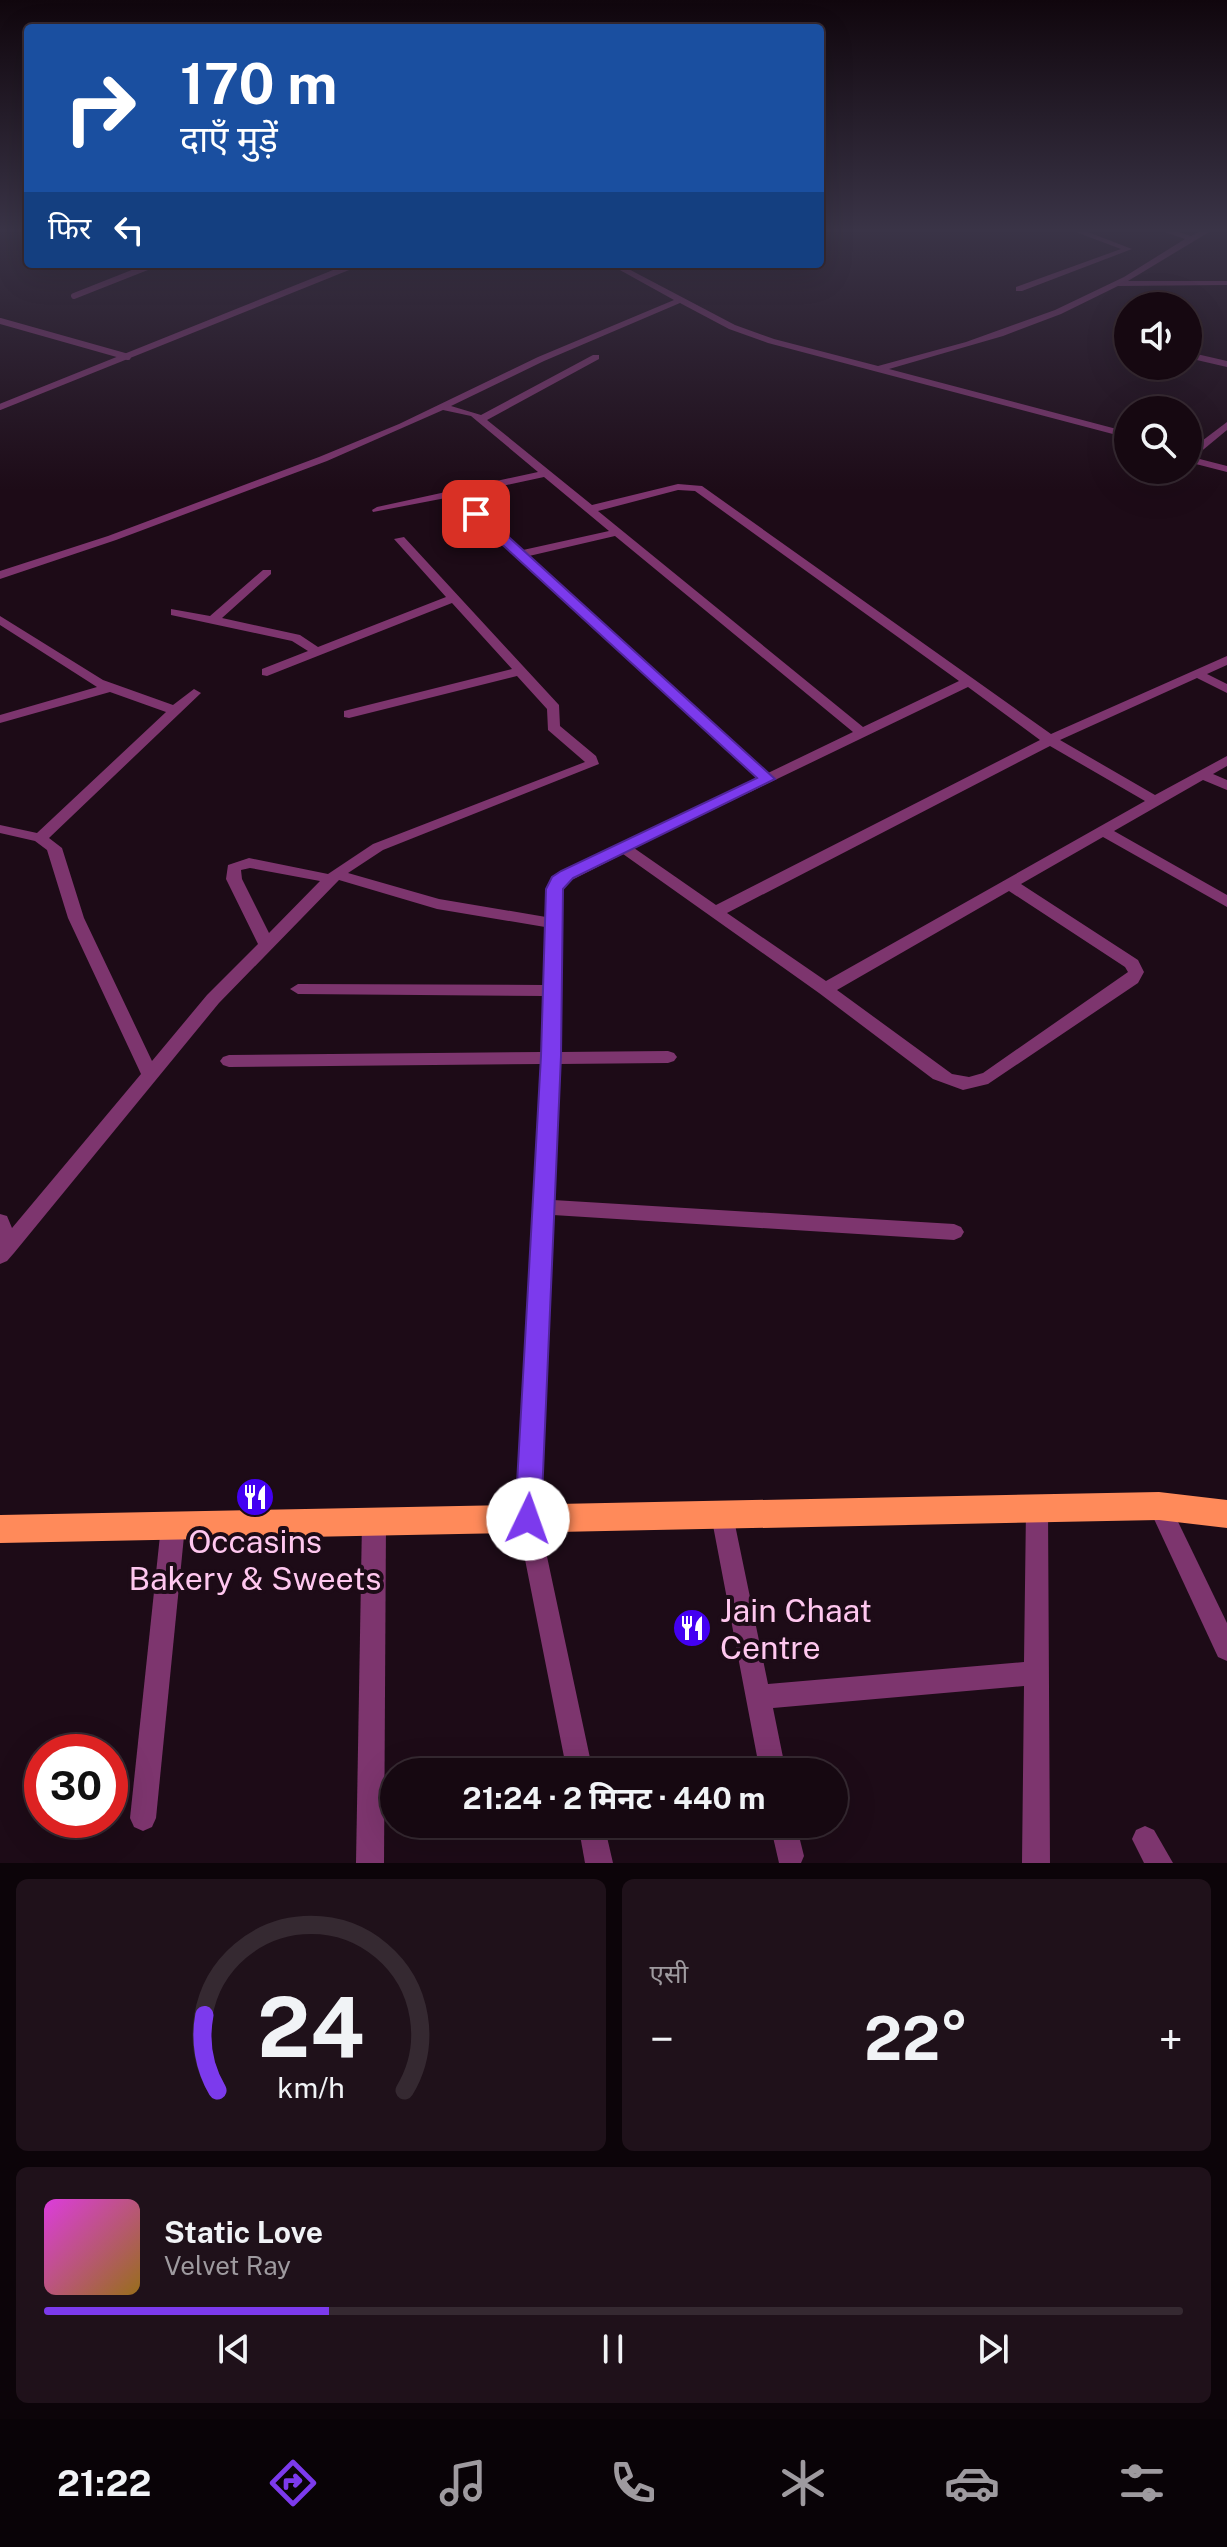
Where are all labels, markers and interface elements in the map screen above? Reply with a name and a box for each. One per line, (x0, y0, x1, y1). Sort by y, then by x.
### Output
text: 170 m (180, 51, 337, 117)
icon: right (48, 56, 152, 160)
text: दाएँ मुड़ें (180, 118, 278, 160)
icon: left (107, 208, 151, 252)
text: फिर (48, 210, 91, 246)
map controls (1114, 292, 1202, 484)
button: sound (1114, 292, 1202, 380)
button: search (1114, 396, 1202, 484)
pin (442, 480, 510, 548)
icon: arrive (454, 492, 498, 536)
restaurant icon: Occasins Bakery & Sweets (234, 1476, 276, 1518)
position arrow (486, 1477, 570, 1561)
place label: Occasins Bakery & Sweets (128, 1523, 382, 1597)
place label: Jain Chaat Centre (720, 1592, 872, 1666)
restaurant icon: Jain Chaat Centre (671, 1607, 713, 1649)
speed limit sign: 30 (24, 1734, 128, 1838)
text: 21:24 · 2 मिनट · 440 m (463, 1780, 765, 1816)
text: एसी (650, 1958, 688, 1989)
text: 24 (257, 1978, 364, 2076)
text: 22° (864, 2003, 969, 2074)
text: − (650, 2013, 674, 2065)
text: + (1159, 2013, 1183, 2065)
text: km/h (277, 2071, 344, 2104)
text: Static Love (164, 2214, 323, 2250)
text: Velvet Ray (164, 2250, 291, 2281)
icon: previous (212, 2327, 256, 2371)
icon: pause (591, 2327, 635, 2371)
icon: next (971, 2327, 1015, 2371)
icon: directions (265, 2455, 321, 2511)
icon: music (435, 2455, 491, 2511)
icon: phone (605, 2455, 661, 2511)
icon: climate (775, 2455, 831, 2511)
icon: car (944, 2455, 1000, 2511)
icon: filters (1114, 2455, 1170, 2511)
text: 21:22 (57, 2462, 151, 2504)

